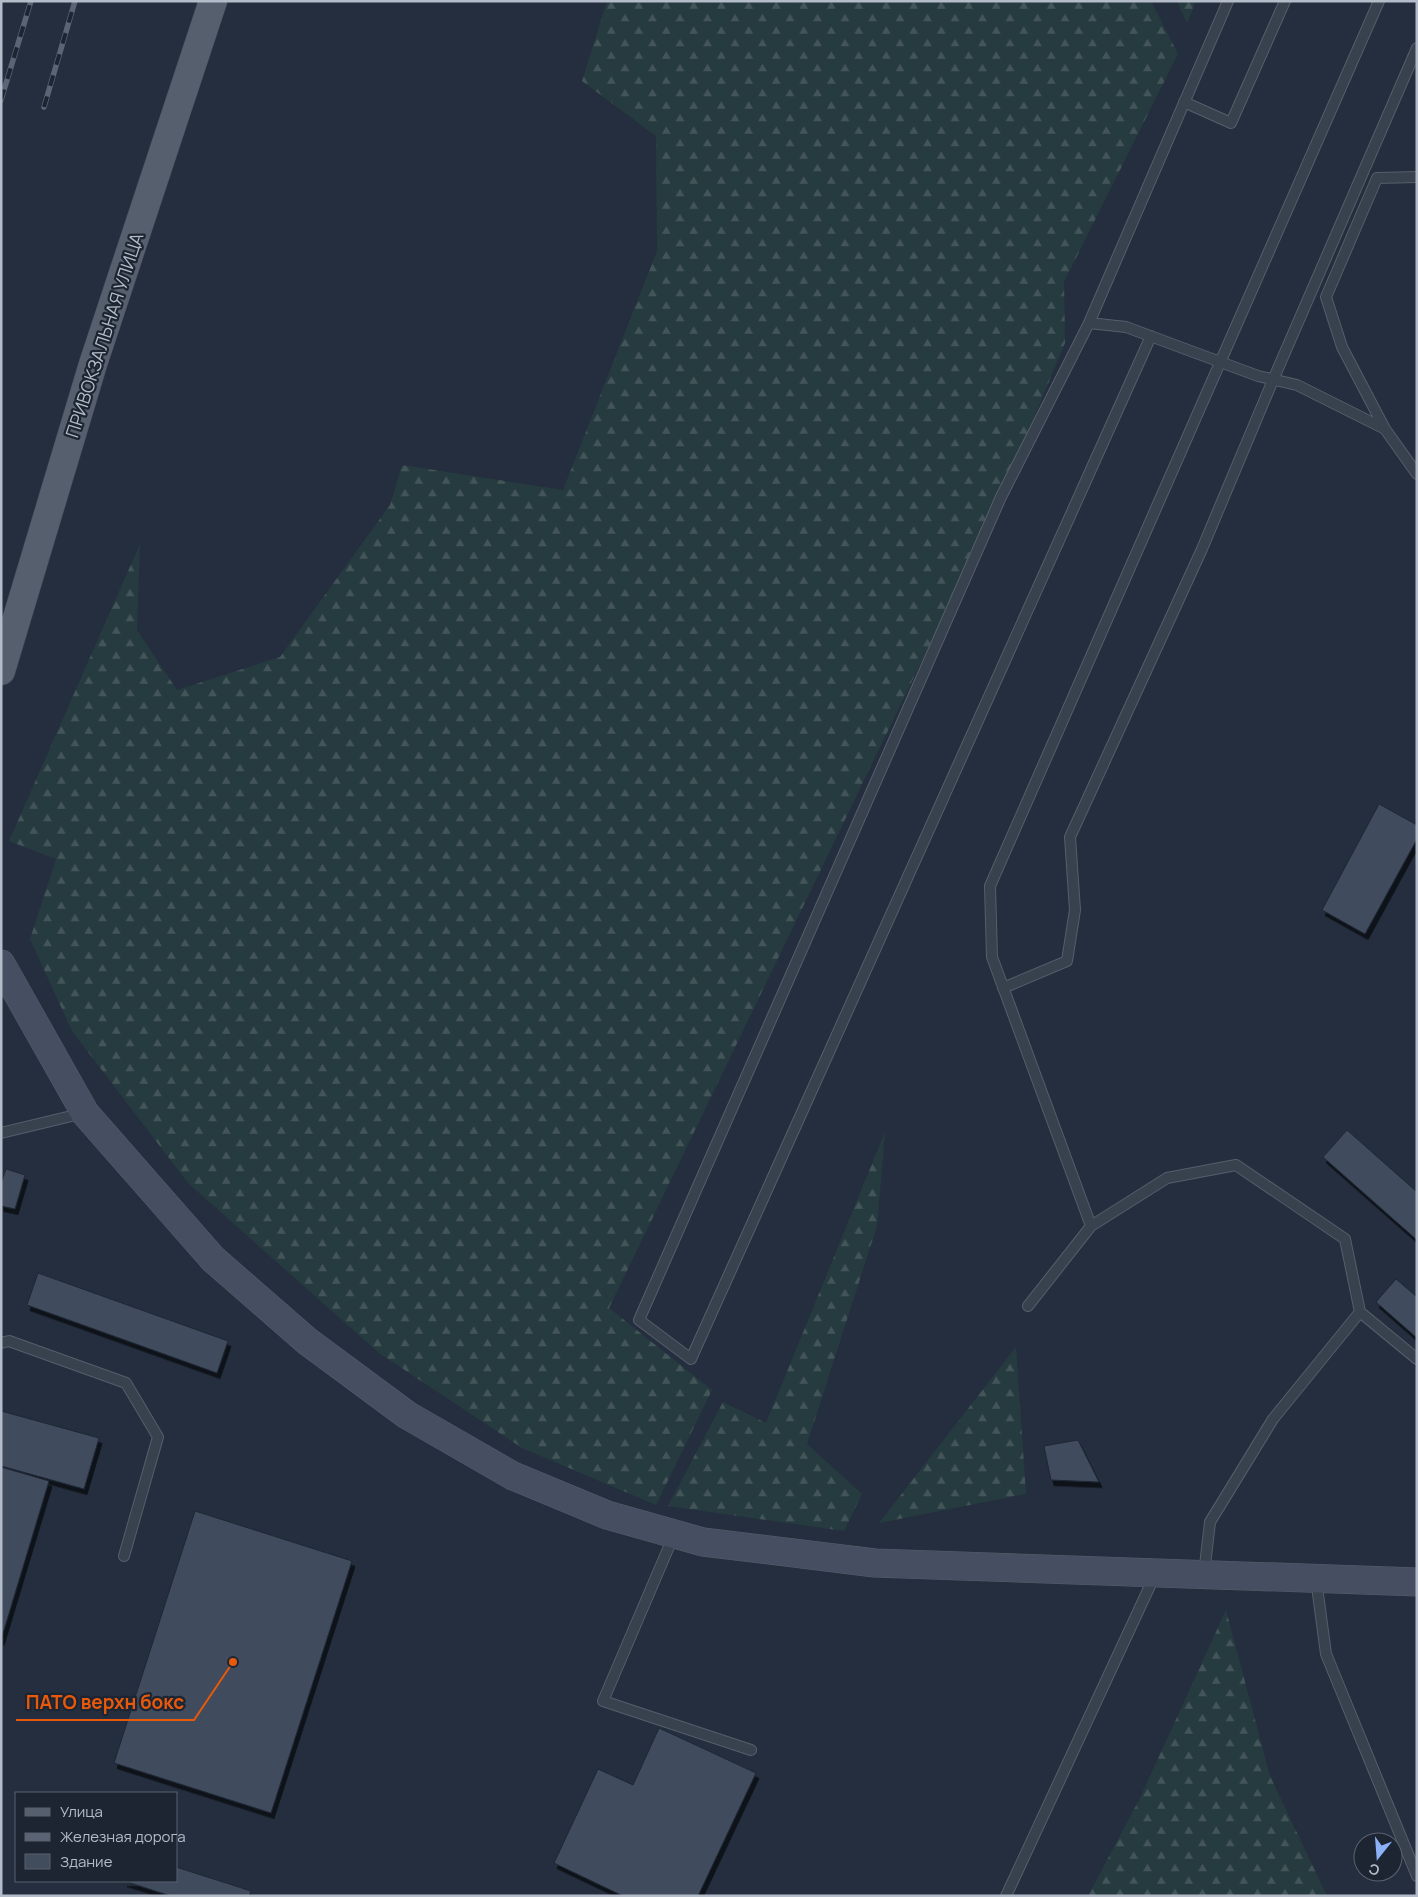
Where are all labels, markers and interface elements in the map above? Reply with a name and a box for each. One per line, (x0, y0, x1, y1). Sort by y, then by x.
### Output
street label: ПРИВОКЗАЛЬНАЯ УЛИЦА (60, 229, 149, 441)
callout: ПАТО верхн бокс (16, 1686, 194, 1720)
text: ПАТО верхн бокс (26, 1689, 184, 1715)
legend (15, 1792, 178, 1882)
text: Улица (60, 1801, 103, 1822)
text: Железная дорога (60, 1826, 185, 1847)
north arrow (1353, 1832, 1403, 1882)
text: Здание (60, 1851, 113, 1872)
text: С (1366, 1859, 1382, 1881)

